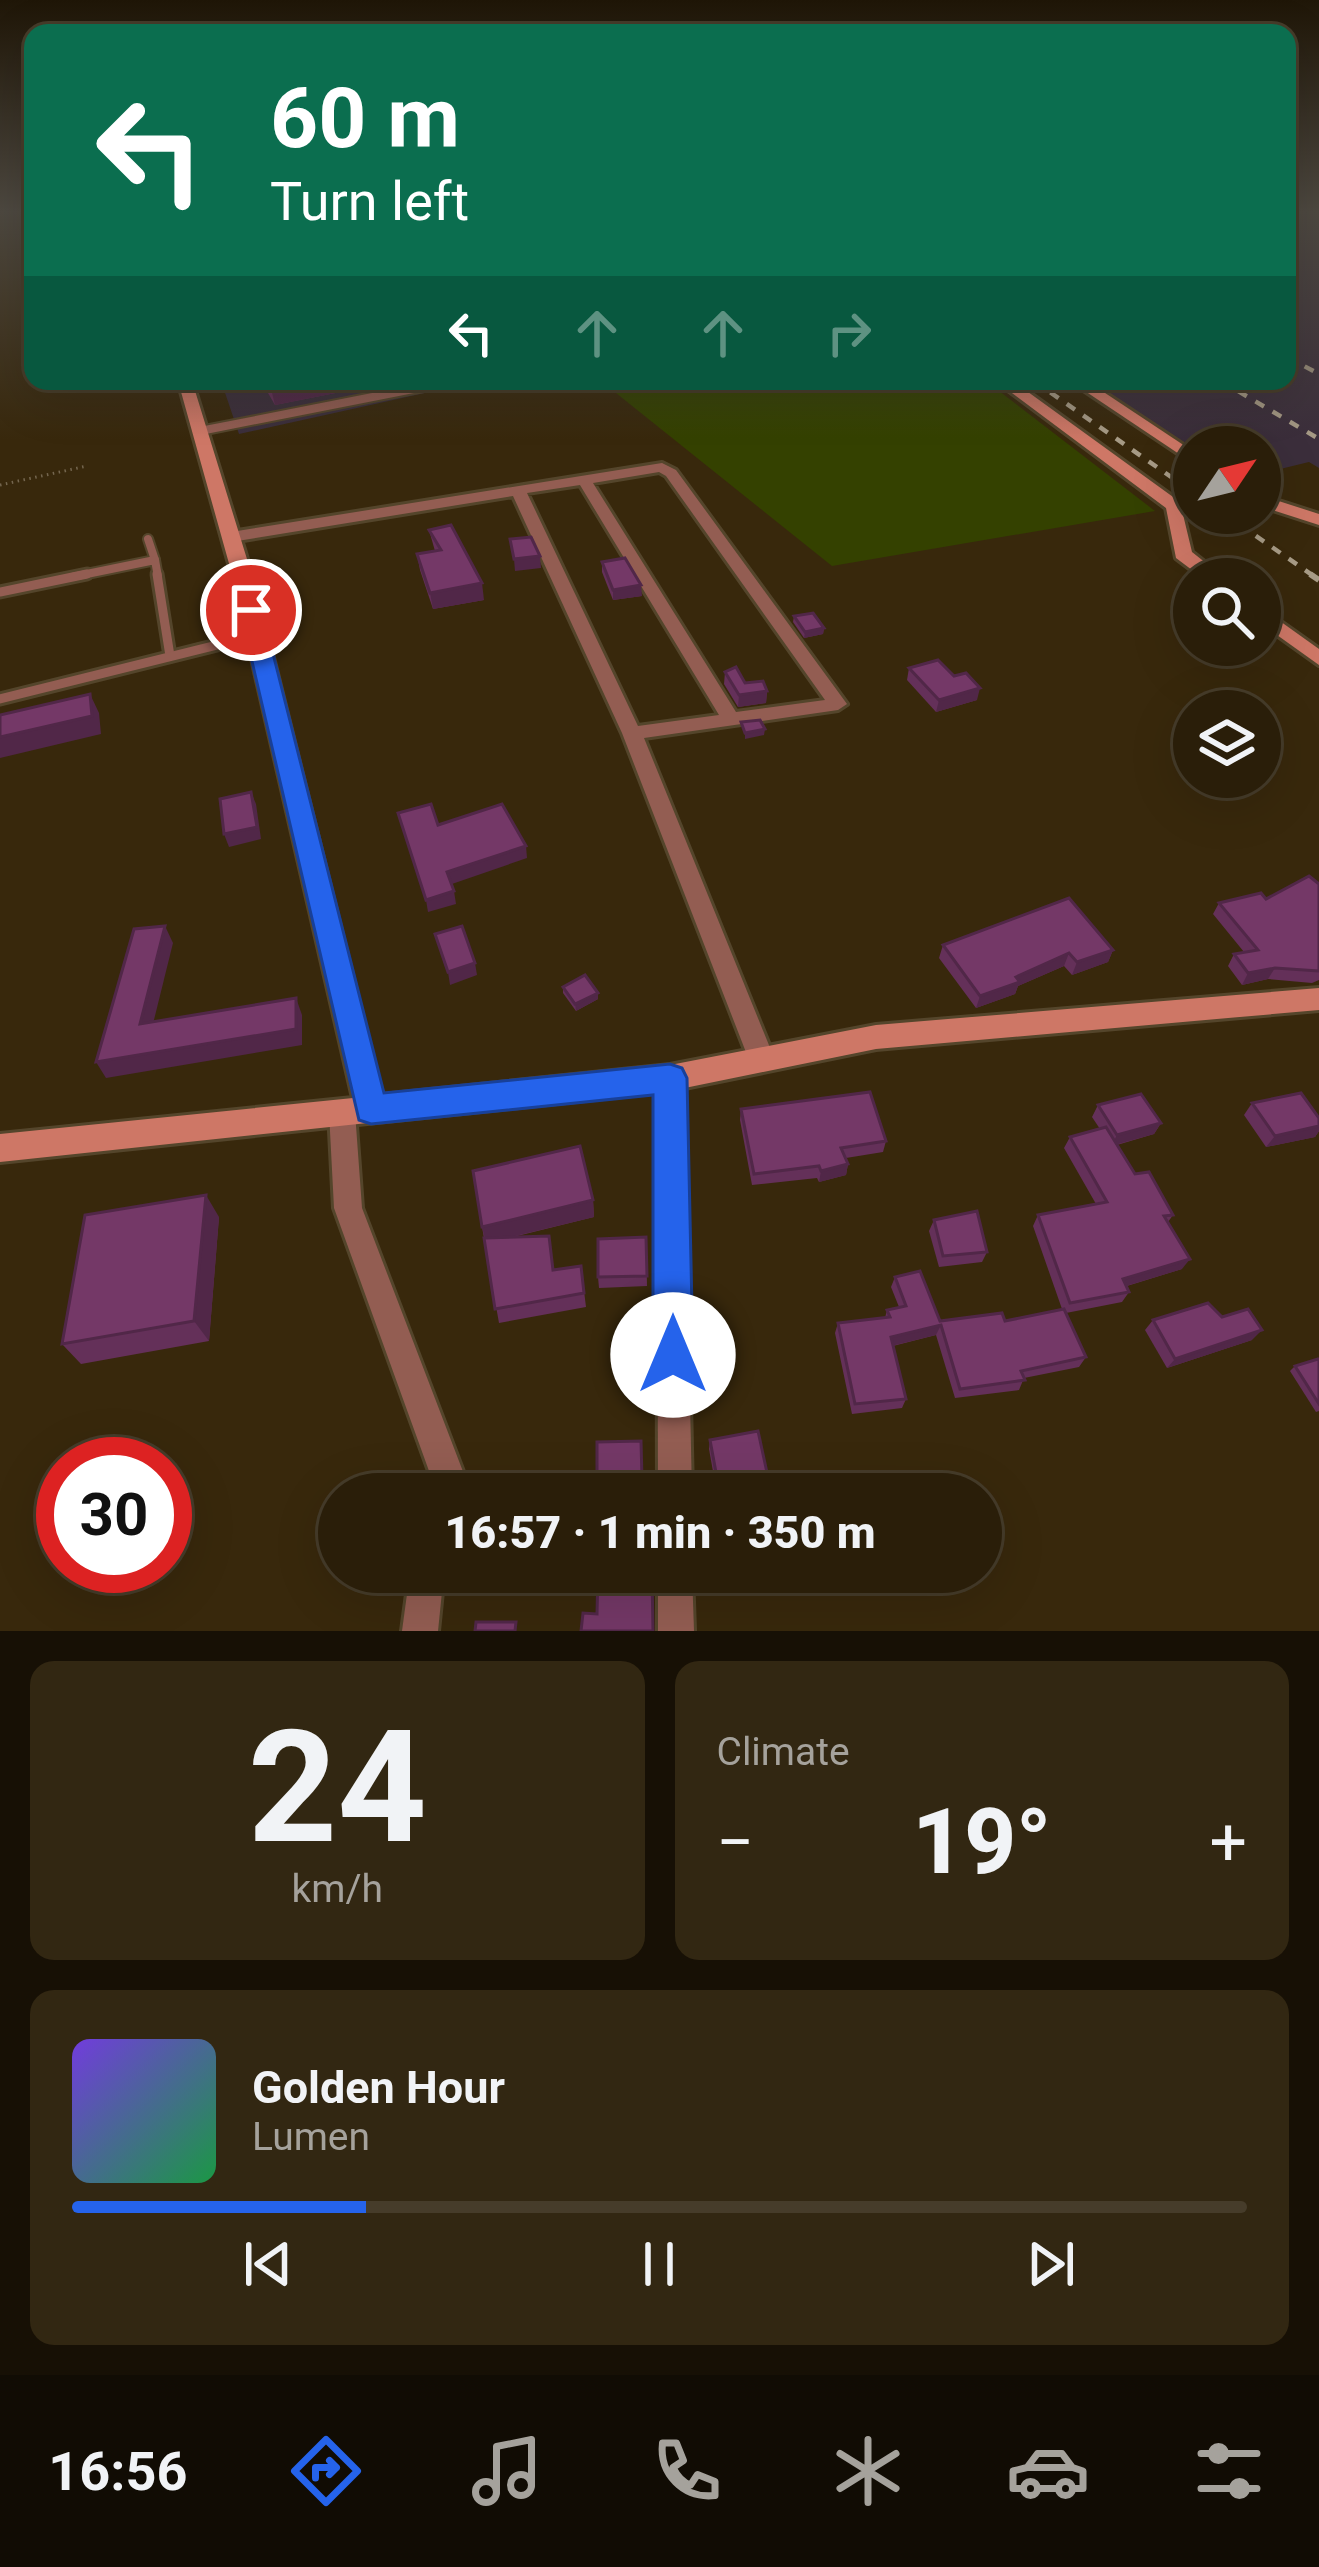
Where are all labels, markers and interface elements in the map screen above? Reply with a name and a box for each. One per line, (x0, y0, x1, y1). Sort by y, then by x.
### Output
text: 60 m (270, 69, 460, 168)
icon: left (72, 72, 228, 228)
text: Turn left (270, 170, 469, 233)
icon: left (438, 300, 504, 366)
icon: ahead (564, 300, 630, 366)
icon: ahead (690, 300, 756, 366)
icon: right (816, 300, 882, 366)
north arrow (1173, 426, 1281, 534)
map controls (1173, 426, 1281, 798)
button: search (1173, 558, 1281, 666)
pin (200, 559, 302, 661)
icon: arrive (218, 577, 284, 643)
button: layers (1173, 690, 1281, 798)
position arrow (610, 1292, 736, 1418)
speed limit sign: 30 (36, 1437, 192, 1593)
text: 16:57 · 1 min · 350 m (444, 1506, 876, 1559)
text: 24 (248, 1696, 427, 1879)
text: Climate (717, 1729, 850, 1775)
text: 19° (912, 1790, 1052, 1895)
text: − (717, 1804, 754, 1881)
text: + (1210, 1804, 1247, 1881)
text: km/h (291, 1866, 383, 1912)
text: Golden Hour (252, 2061, 505, 2114)
text: Lumen (252, 2114, 370, 2160)
icon: previous (235, 2231, 301, 2297)
icon: pause (626, 2231, 692, 2297)
icon: next (1018, 2231, 1084, 2297)
icon: directions (284, 2429, 368, 2513)
icon: music (465, 2429, 549, 2513)
icon: phone (645, 2429, 729, 2513)
icon: climate (826, 2429, 910, 2513)
icon: car (1006, 2429, 1090, 2513)
icon: filters (1187, 2429, 1271, 2513)
text: 16:56 (48, 2440, 187, 2503)

